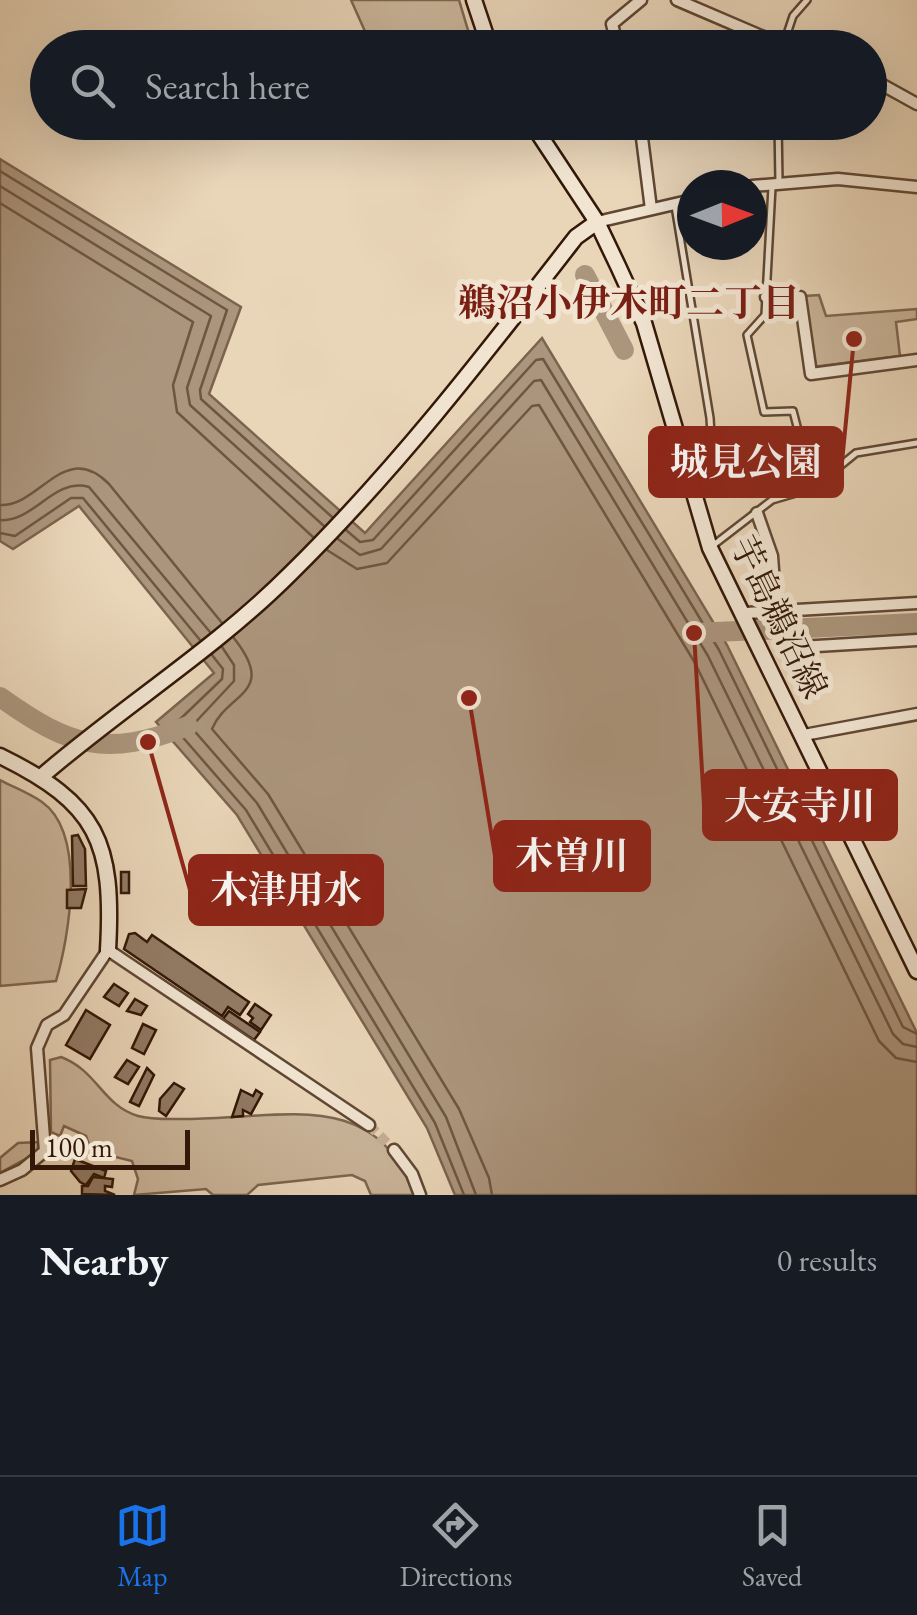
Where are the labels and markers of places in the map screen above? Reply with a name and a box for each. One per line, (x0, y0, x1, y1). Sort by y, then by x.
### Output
callout: 城見公園 (650, 428, 842, 496)
callout: 大安寺川 (704, 771, 896, 839)
callout: 木曽川 (495, 822, 649, 890)
callout: 木津用水 (190, 856, 382, 924)

